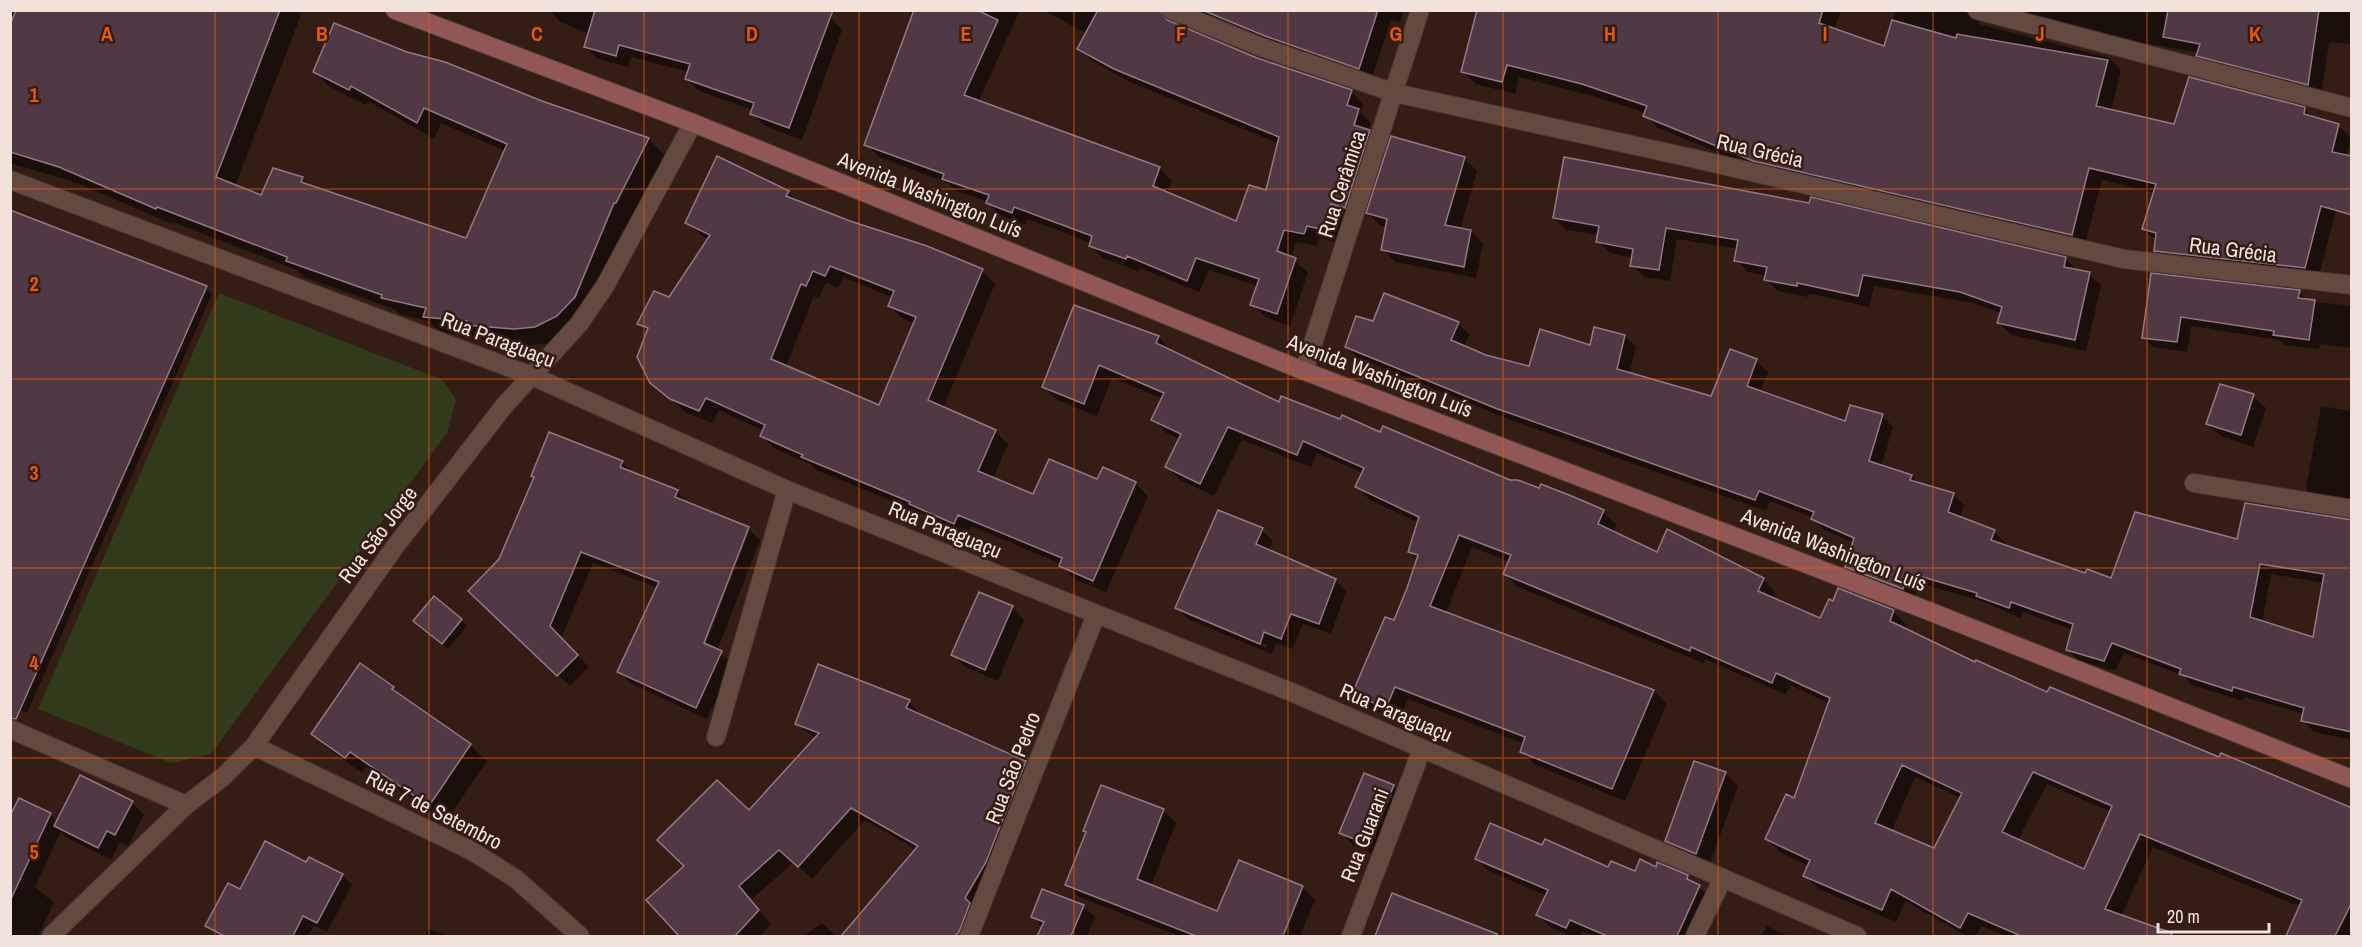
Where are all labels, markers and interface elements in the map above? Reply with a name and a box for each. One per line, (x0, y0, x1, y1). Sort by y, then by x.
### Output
text: A (101, 20, 113, 47)
text: B (316, 20, 328, 47)
text: C (531, 20, 543, 47)
text: D (746, 20, 758, 47)
text: E (961, 20, 972, 47)
text: F (1176, 20, 1186, 47)
text: G (1390, 20, 1402, 47)
text: H (1604, 20, 1616, 47)
text: I (1823, 20, 1827, 47)
text: J (2035, 20, 2045, 47)
text: K (2249, 20, 2261, 47)
text: 1 (29, 81, 39, 108)
street label: Rua Cerâmica (1311, 126, 1373, 241)
street label: Rua Grécia (1714, 126, 1807, 175)
street label: Avenida Washington Luís (833, 144, 1027, 245)
street label: Rua Grécia (2188, 230, 2279, 269)
text: 2 (29, 270, 39, 297)
street label: Rua Paraguaçu (437, 305, 559, 375)
street label: Avenida Washington Luís (1282, 326, 1477, 424)
text: 3 (29, 459, 39, 486)
street label: Rua São Jorge (331, 480, 424, 589)
street label: Rua Paraguaçu (884, 494, 1006, 565)
street label: Avenida Washington Luís (1736, 500, 1931, 598)
text: 4 (29, 649, 39, 676)
street label: Rua Paraguaçu (1335, 676, 1457, 749)
street label: Rua São Pedro (978, 708, 1047, 828)
street label: Rua 7 de Setembro (361, 763, 507, 856)
street label: Rua Guarani (1333, 784, 1396, 886)
text: 5 (29, 838, 39, 865)
scale bar (2158, 896, 2269, 934)
text: 20 m (2167, 904, 2200, 929)

